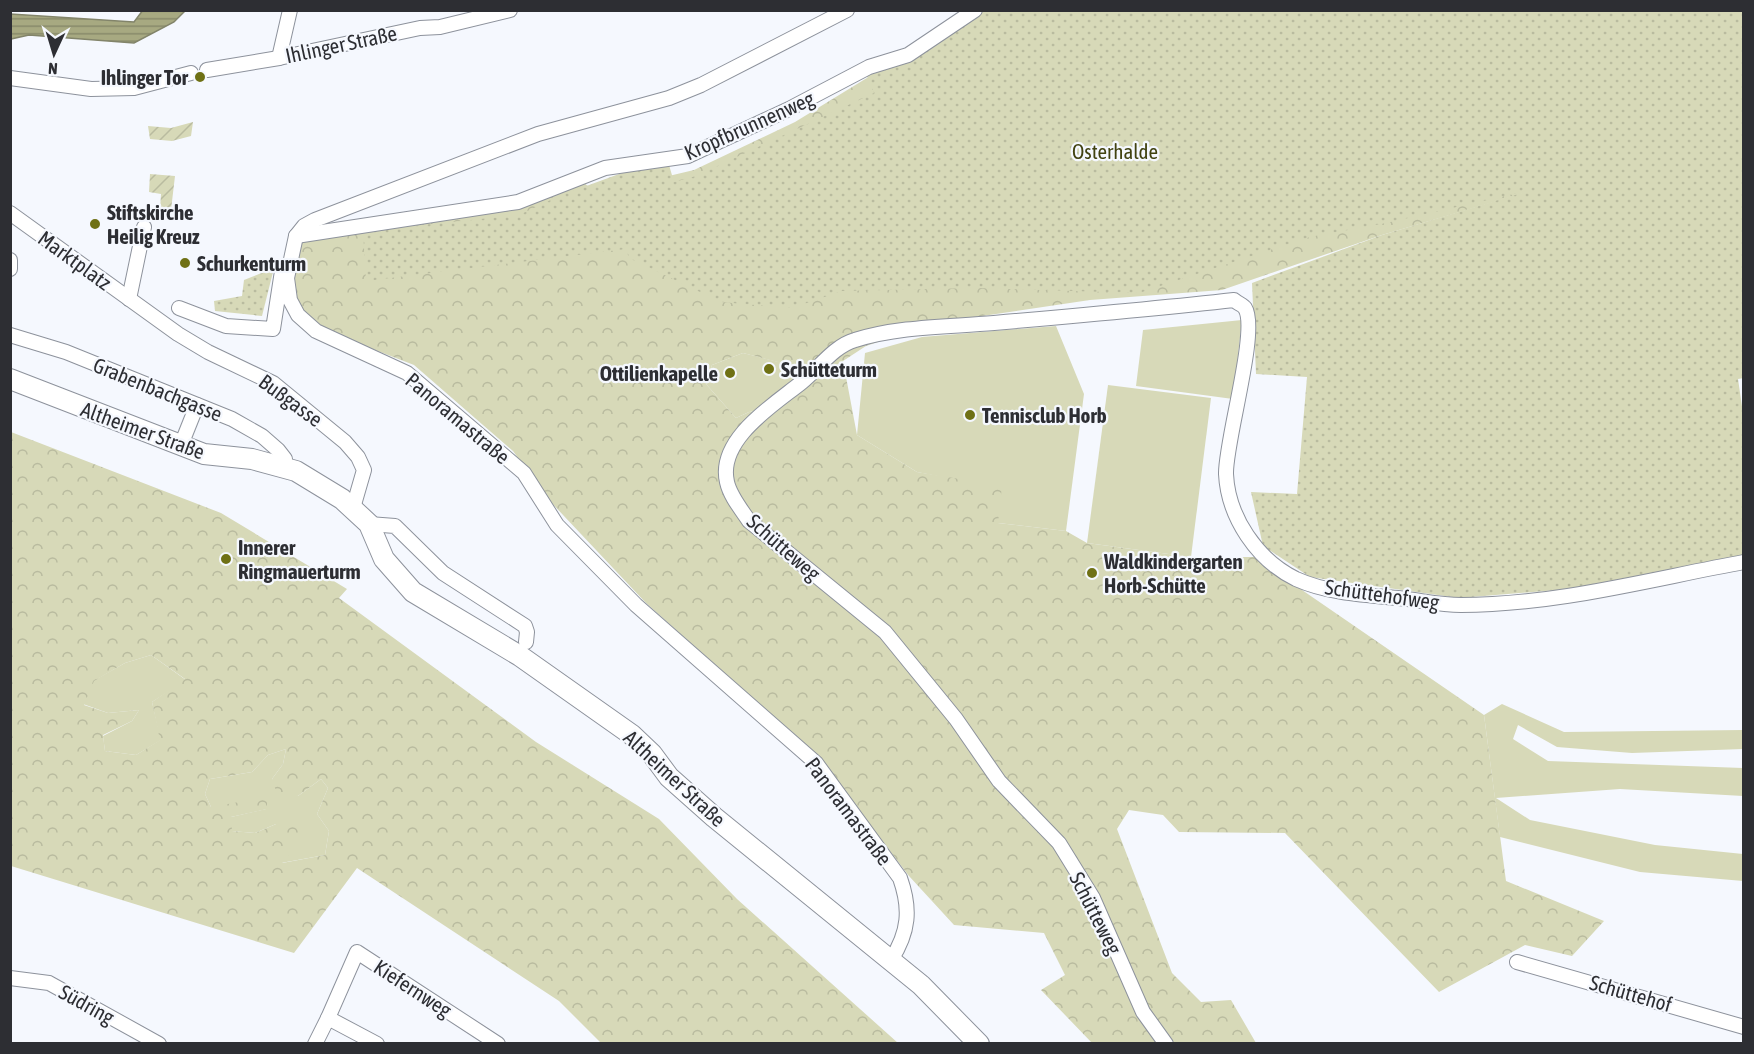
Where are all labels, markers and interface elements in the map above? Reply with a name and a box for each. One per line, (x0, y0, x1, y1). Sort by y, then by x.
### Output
street label: Ihlinger Straße (283, 20, 399, 68)
north arrow (24, 24, 84, 84)
text: N (48, 60, 58, 78)
place label: Ihlinger Tor (101, 65, 189, 89)
marker: Ihlinger Tor (193, 70, 207, 84)
street label: Kropfbrunnenweg (680, 86, 818, 164)
park label: Osterhalde (1072, 139, 1158, 163)
place label: Stiftskirche Heilig Kreuz (107, 200, 200, 248)
marker: Stiftskirche Heilig Kreuz (88, 217, 102, 231)
street label: Marktplatz (34, 226, 116, 295)
place label: Schurkenturm (197, 251, 306, 275)
marker: Schurkenturm (178, 256, 192, 270)
street label: Grabenbachgasse (90, 352, 226, 426)
place label: Schütteturm (781, 357, 877, 381)
place label: Ottilienkapelle (600, 361, 718, 385)
marker: Schütteturm (762, 362, 776, 376)
marker: Ottilienkapelle (723, 366, 737, 380)
street label: Panoramastraße (401, 367, 515, 469)
street label: Bußgasse (255, 369, 327, 431)
street label: Altheimer Straße (78, 396, 208, 464)
place label: Tennisclub Horb (982, 403, 1107, 427)
marker: Tennisclub Horb (963, 408, 977, 422)
street label: Schütteweg (743, 509, 825, 585)
place label: Innerer Ringmauerturm (238, 535, 361, 583)
place label: Waldkindergarten Horb-Schütte (1103, 549, 1243, 597)
marker: Innerer Ringmauerturm (219, 552, 233, 566)
marker: Waldkindergarten Horb-Schütte (1085, 566, 1099, 580)
street label: Schüttehofweg (1323, 574, 1441, 614)
street label: Altheimer Straße (619, 725, 731, 831)
street label: Panoramastraße (801, 752, 897, 870)
street label: Schütteweg (1065, 868, 1127, 958)
street label: Kiefernweg (370, 954, 456, 1022)
street label: Schüttehof (1587, 970, 1675, 1016)
street label: Südring (55, 979, 119, 1029)

